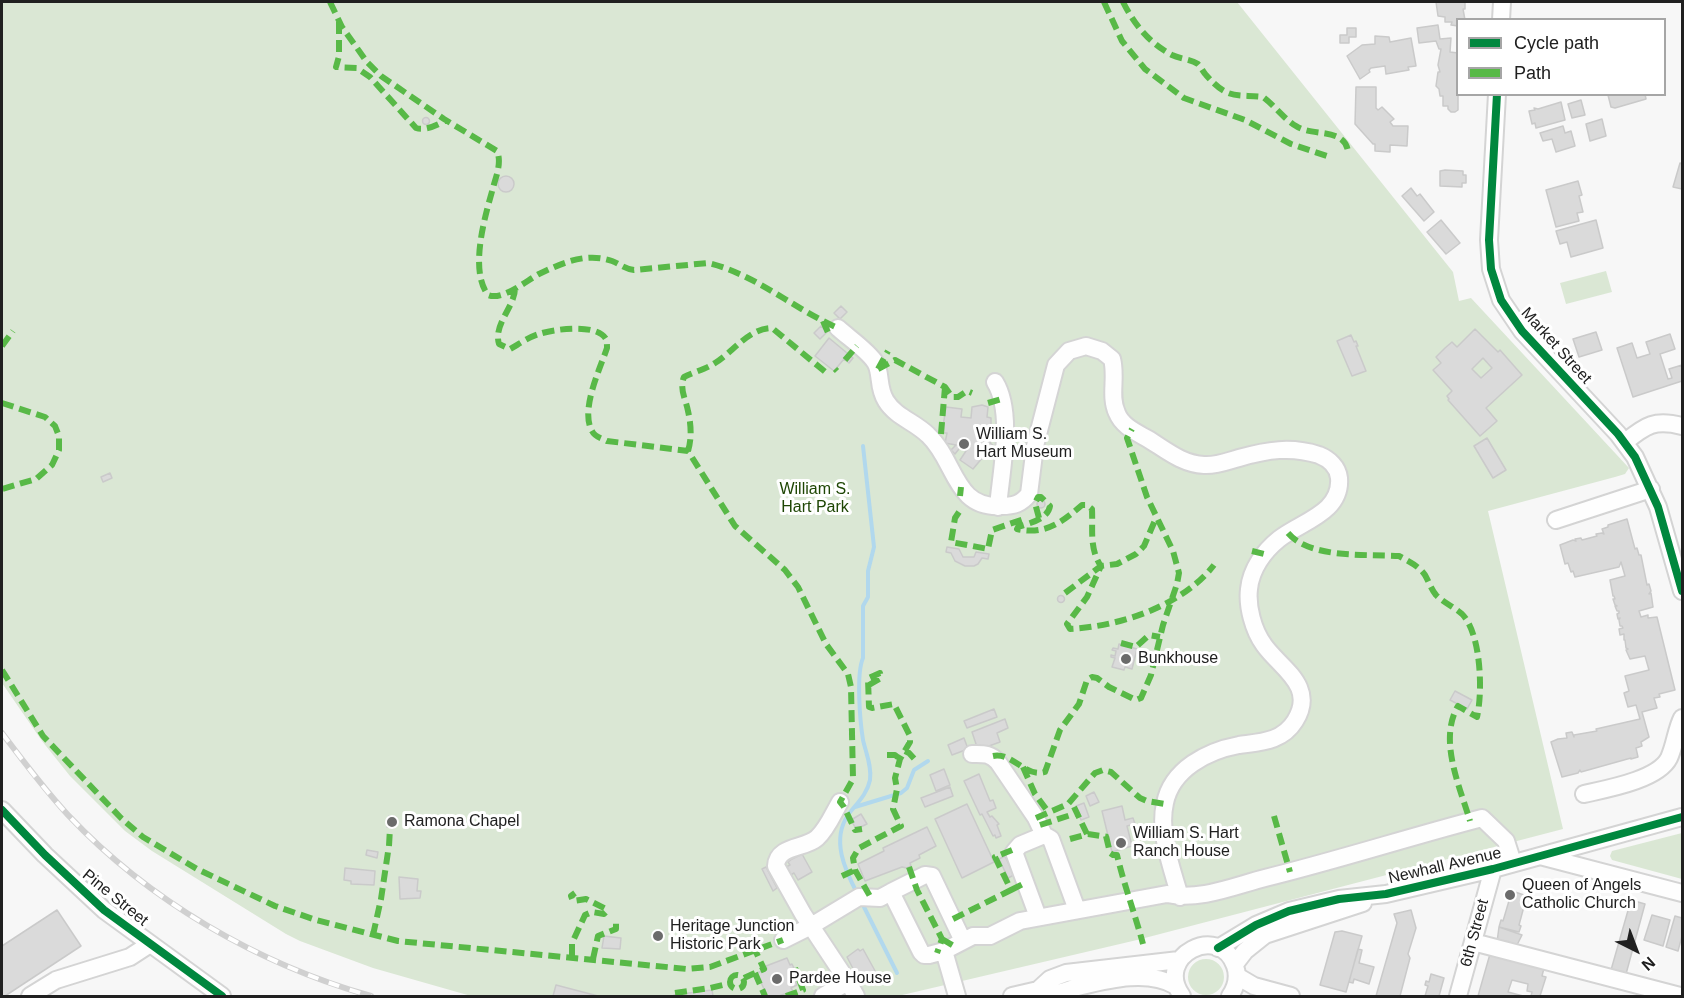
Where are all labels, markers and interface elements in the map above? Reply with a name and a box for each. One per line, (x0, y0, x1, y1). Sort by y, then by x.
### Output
legend (1456, 18, 1666, 96)
text: Cycle path (1514, 33, 1599, 53)
text: Path (1514, 63, 1551, 83)
street label: Market Street (1517, 304, 1595, 388)
place label: William S. Hart Museum (976, 425, 1072, 463)
marker: William S. Hart Museum (957, 437, 971, 451)
park label: William S. Hart Park (779, 480, 851, 518)
place label: Bunkhouse (1138, 649, 1218, 669)
marker: Bunkhouse (1119, 652, 1133, 666)
place label: Ramona Chapel (404, 812, 520, 832)
marker: Ramona Chapel (385, 815, 399, 829)
place label: William S. Hart Ranch House (1133, 824, 1239, 862)
marker: William S. Hart Ranch House (1114, 836, 1128, 850)
street label: Newhall Avenue (1387, 844, 1503, 888)
street label: Pine Street (78, 866, 152, 930)
place label: Queen of Angels Catholic Church (1522, 876, 1641, 914)
marker: Queen of Angels Catholic Church (1503, 888, 1517, 902)
street label: 6th Street (1457, 897, 1493, 969)
place label: Heritage Junction Historic Park (670, 917, 795, 955)
north arrow (1606, 920, 1666, 980)
marker: Heritage Junction Historic Park (651, 929, 665, 943)
text: N (1638, 954, 1658, 974)
place label: Pardee House (789, 969, 891, 989)
marker: Pardee House (770, 972, 784, 986)

